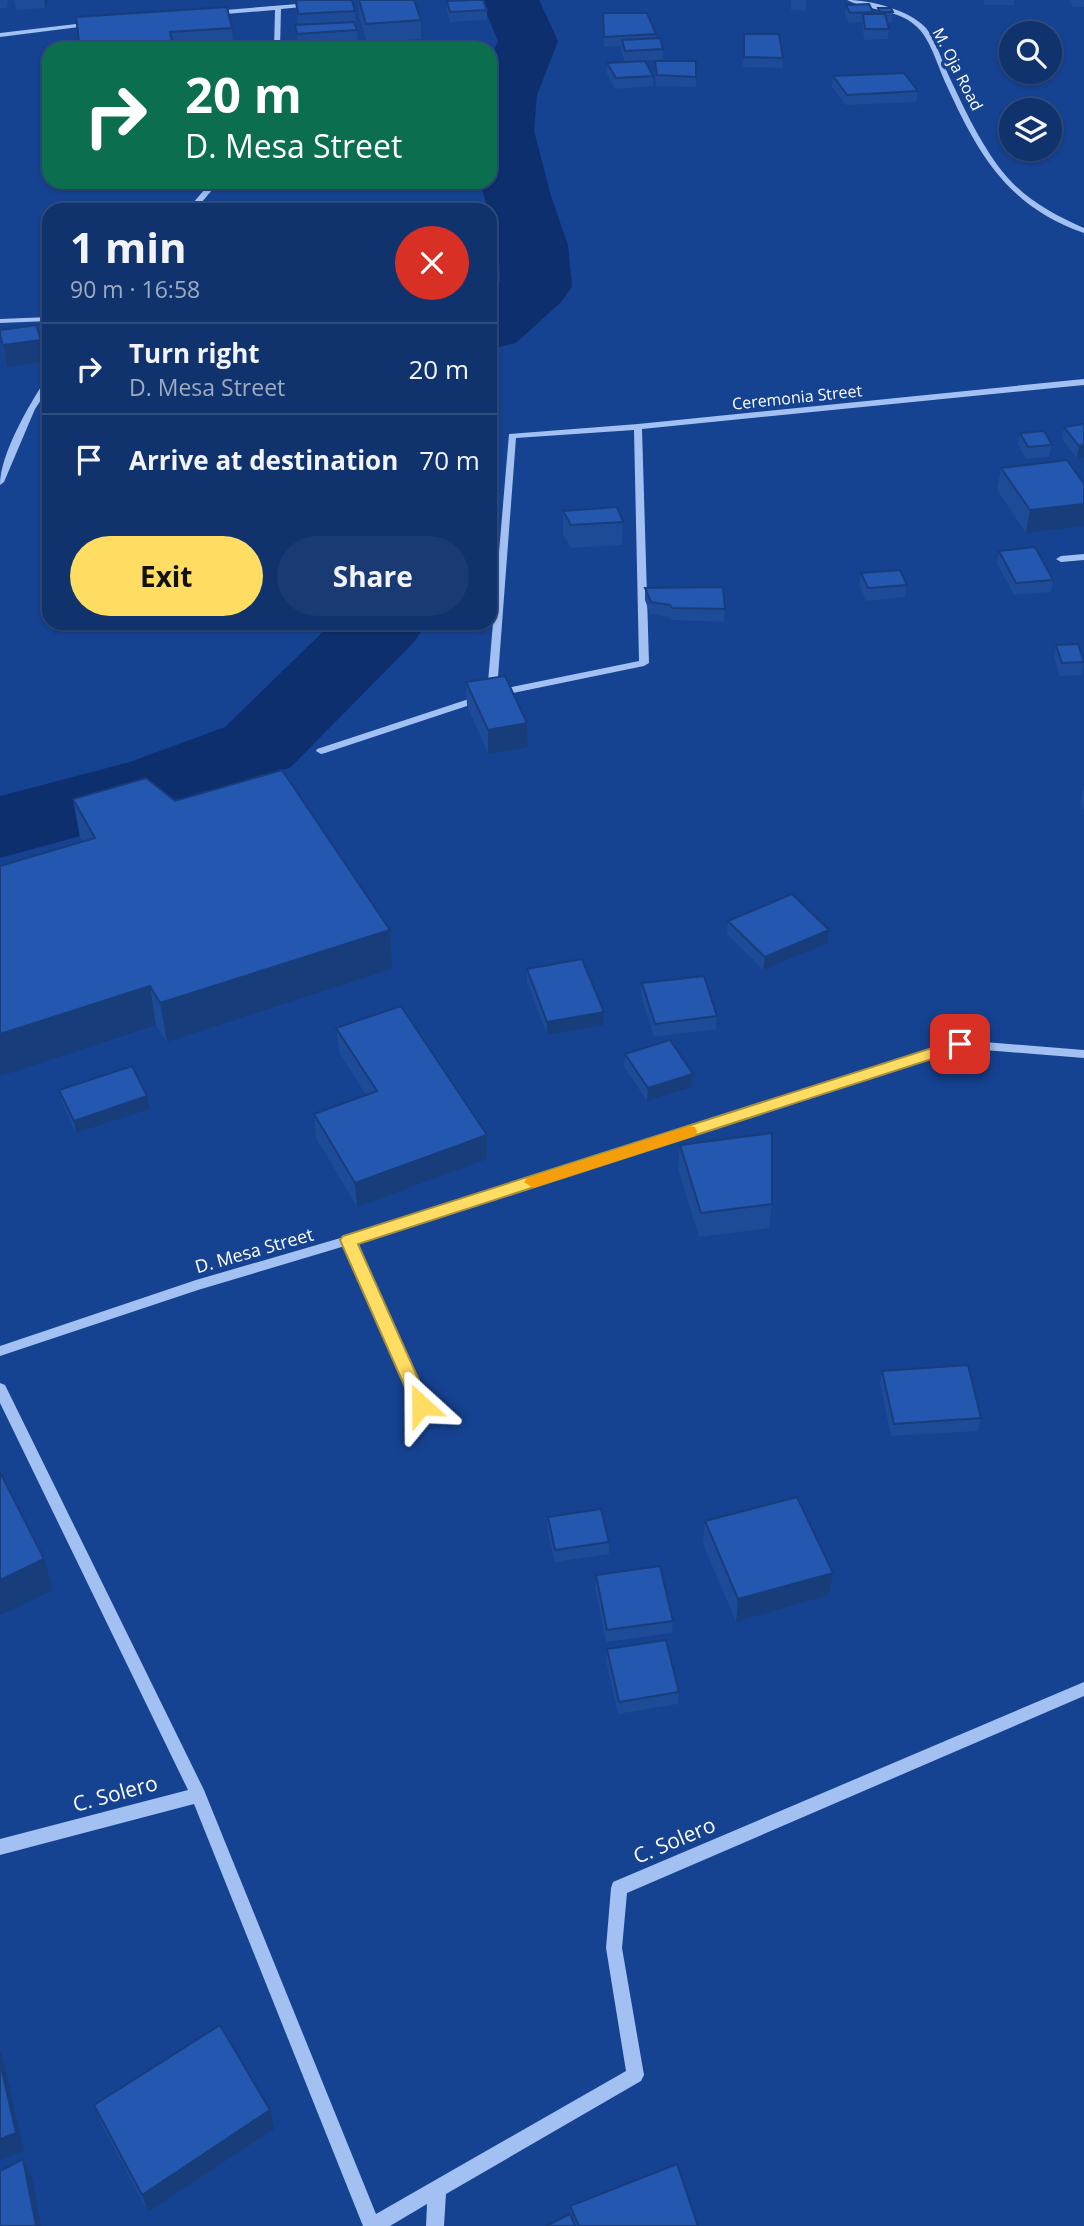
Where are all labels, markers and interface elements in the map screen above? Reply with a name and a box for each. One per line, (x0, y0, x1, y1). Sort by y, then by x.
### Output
map controls (999, 21, 1062, 161)
button: search (999, 21, 1062, 84)
street label: M. Oja Road (928, 24, 988, 114)
text: 20 m (185, 61, 302, 127)
icon: right (70, 70, 161, 161)
button: layers (999, 98, 1062, 161)
text: D. Mesa Street (185, 124, 402, 167)
text: 1 min (70, 218, 187, 275)
button: close (395, 226, 469, 300)
text: 90 m · 16:58 (70, 273, 200, 305)
text: Turn right (129, 335, 260, 371)
icon: right (70, 350, 108, 388)
text: 20 m (408, 351, 469, 387)
text: D. Mesa Street (129, 371, 285, 403)
street label: Ceremonia Street (731, 379, 863, 415)
icon: arrive (70, 441, 108, 479)
text: Arrive at destination (129, 442, 398, 478)
text: 70 m (419, 442, 480, 478)
button: Exit (70, 536, 263, 616)
button: Share (277, 536, 469, 616)
pin (930, 1014, 990, 1074)
icon: arrive (941, 1025, 979, 1063)
street label: D. Mesa Street (192, 1222, 316, 1278)
position arrow (384, 1368, 458, 1442)
street label: C. Solero (70, 1768, 160, 1818)
street label: C. Solero (629, 1810, 719, 1870)

